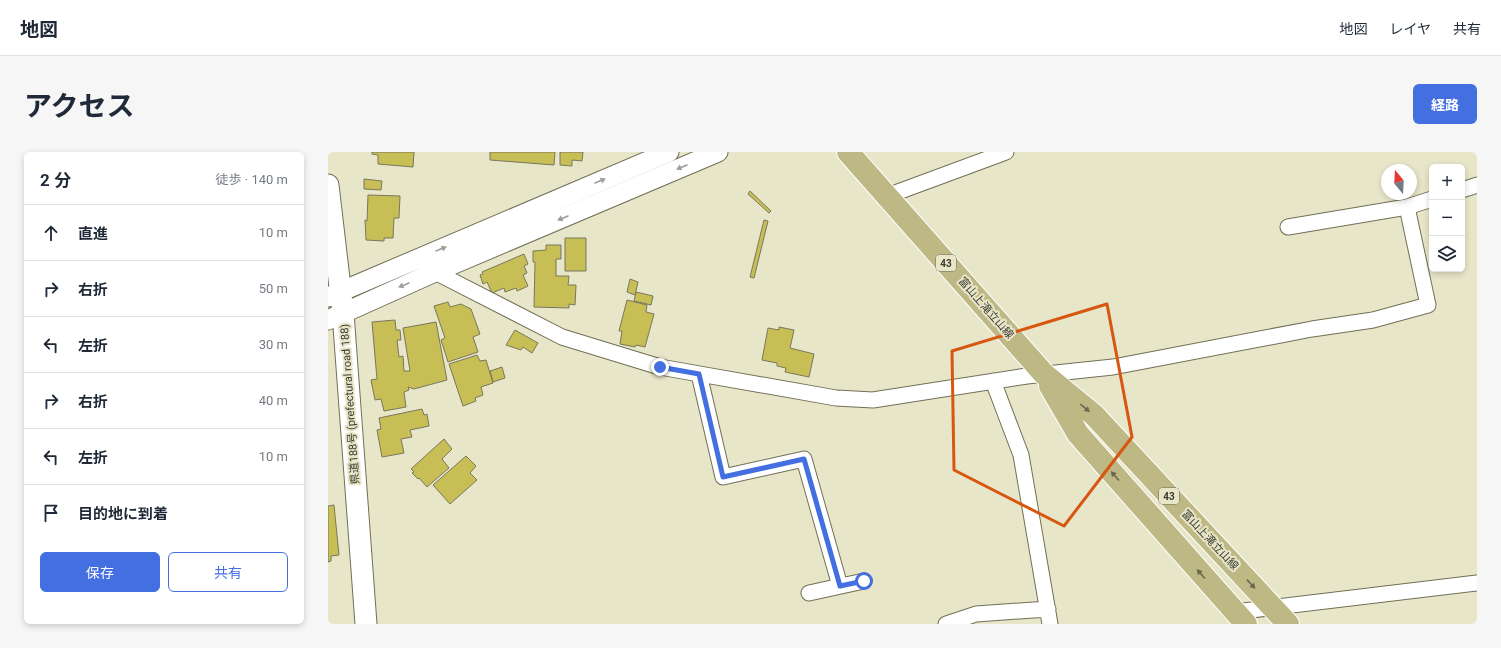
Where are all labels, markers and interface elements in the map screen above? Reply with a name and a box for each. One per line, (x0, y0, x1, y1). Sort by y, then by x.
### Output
text: 地図 (20, 18, 58, 41)
text: 地図 (1339, 21, 1367, 37)
text: レイヤ (1389, 21, 1431, 37)
text: 共有 (1453, 21, 1481, 37)
button: 経路 (1413, 84, 1477, 124)
text: アクセス (24, 90, 135, 123)
one-way arrow (677, 164, 688, 170)
north arrow (1381, 164, 1417, 200)
map controls (1429, 164, 1465, 272)
button: + (1429, 164, 1465, 200)
text: 2 分 (40, 170, 71, 190)
text: 徒歩 · 140 m (216, 172, 288, 187)
one-way arrow (594, 178, 606, 184)
button: − (1429, 200, 1465, 236)
one-way arrow (557, 215, 568, 221)
icon: ahead (40, 222, 62, 244)
text: 直進 (78, 225, 108, 243)
text: 10 m (259, 225, 288, 240)
button: layers (1429, 236, 1465, 272)
one-way arrow (436, 245, 448, 251)
road number: 43 (936, 255, 956, 271)
street label: 富山上滝立山線 (956, 275, 1016, 341)
icon: right (40, 278, 62, 300)
text: 右折 (78, 281, 108, 299)
text: 50 m (259, 281, 288, 296)
one-way arrow (399, 282, 410, 288)
street label: 県道188号 (prefectural road 188) (338, 323, 362, 485)
icon: left (40, 334, 62, 356)
text: 左折 (78, 337, 108, 355)
text: 30 m (259, 337, 288, 352)
route end (651, 358, 669, 376)
icon: right (40, 390, 62, 412)
text: 右折 (78, 393, 108, 411)
text: 40 m (259, 393, 288, 408)
one-way arrow (1080, 403, 1090, 412)
icon: left (40, 446, 62, 468)
text: 左折 (78, 449, 108, 467)
text: 10 m (259, 449, 288, 464)
one-way arrow (1111, 471, 1120, 482)
road number: 43 (1159, 488, 1179, 504)
icon: arrive (40, 502, 62, 524)
text: 目的地に到着 (78, 505, 168, 523)
street label: 富山上滝立山線 (1179, 507, 1241, 573)
button: 保存 (40, 552, 160, 592)
button: 共有 (168, 552, 288, 592)
one-way arrow (1197, 569, 1206, 579)
route start (855, 572, 873, 590)
one-way arrow (1246, 579, 1255, 588)

